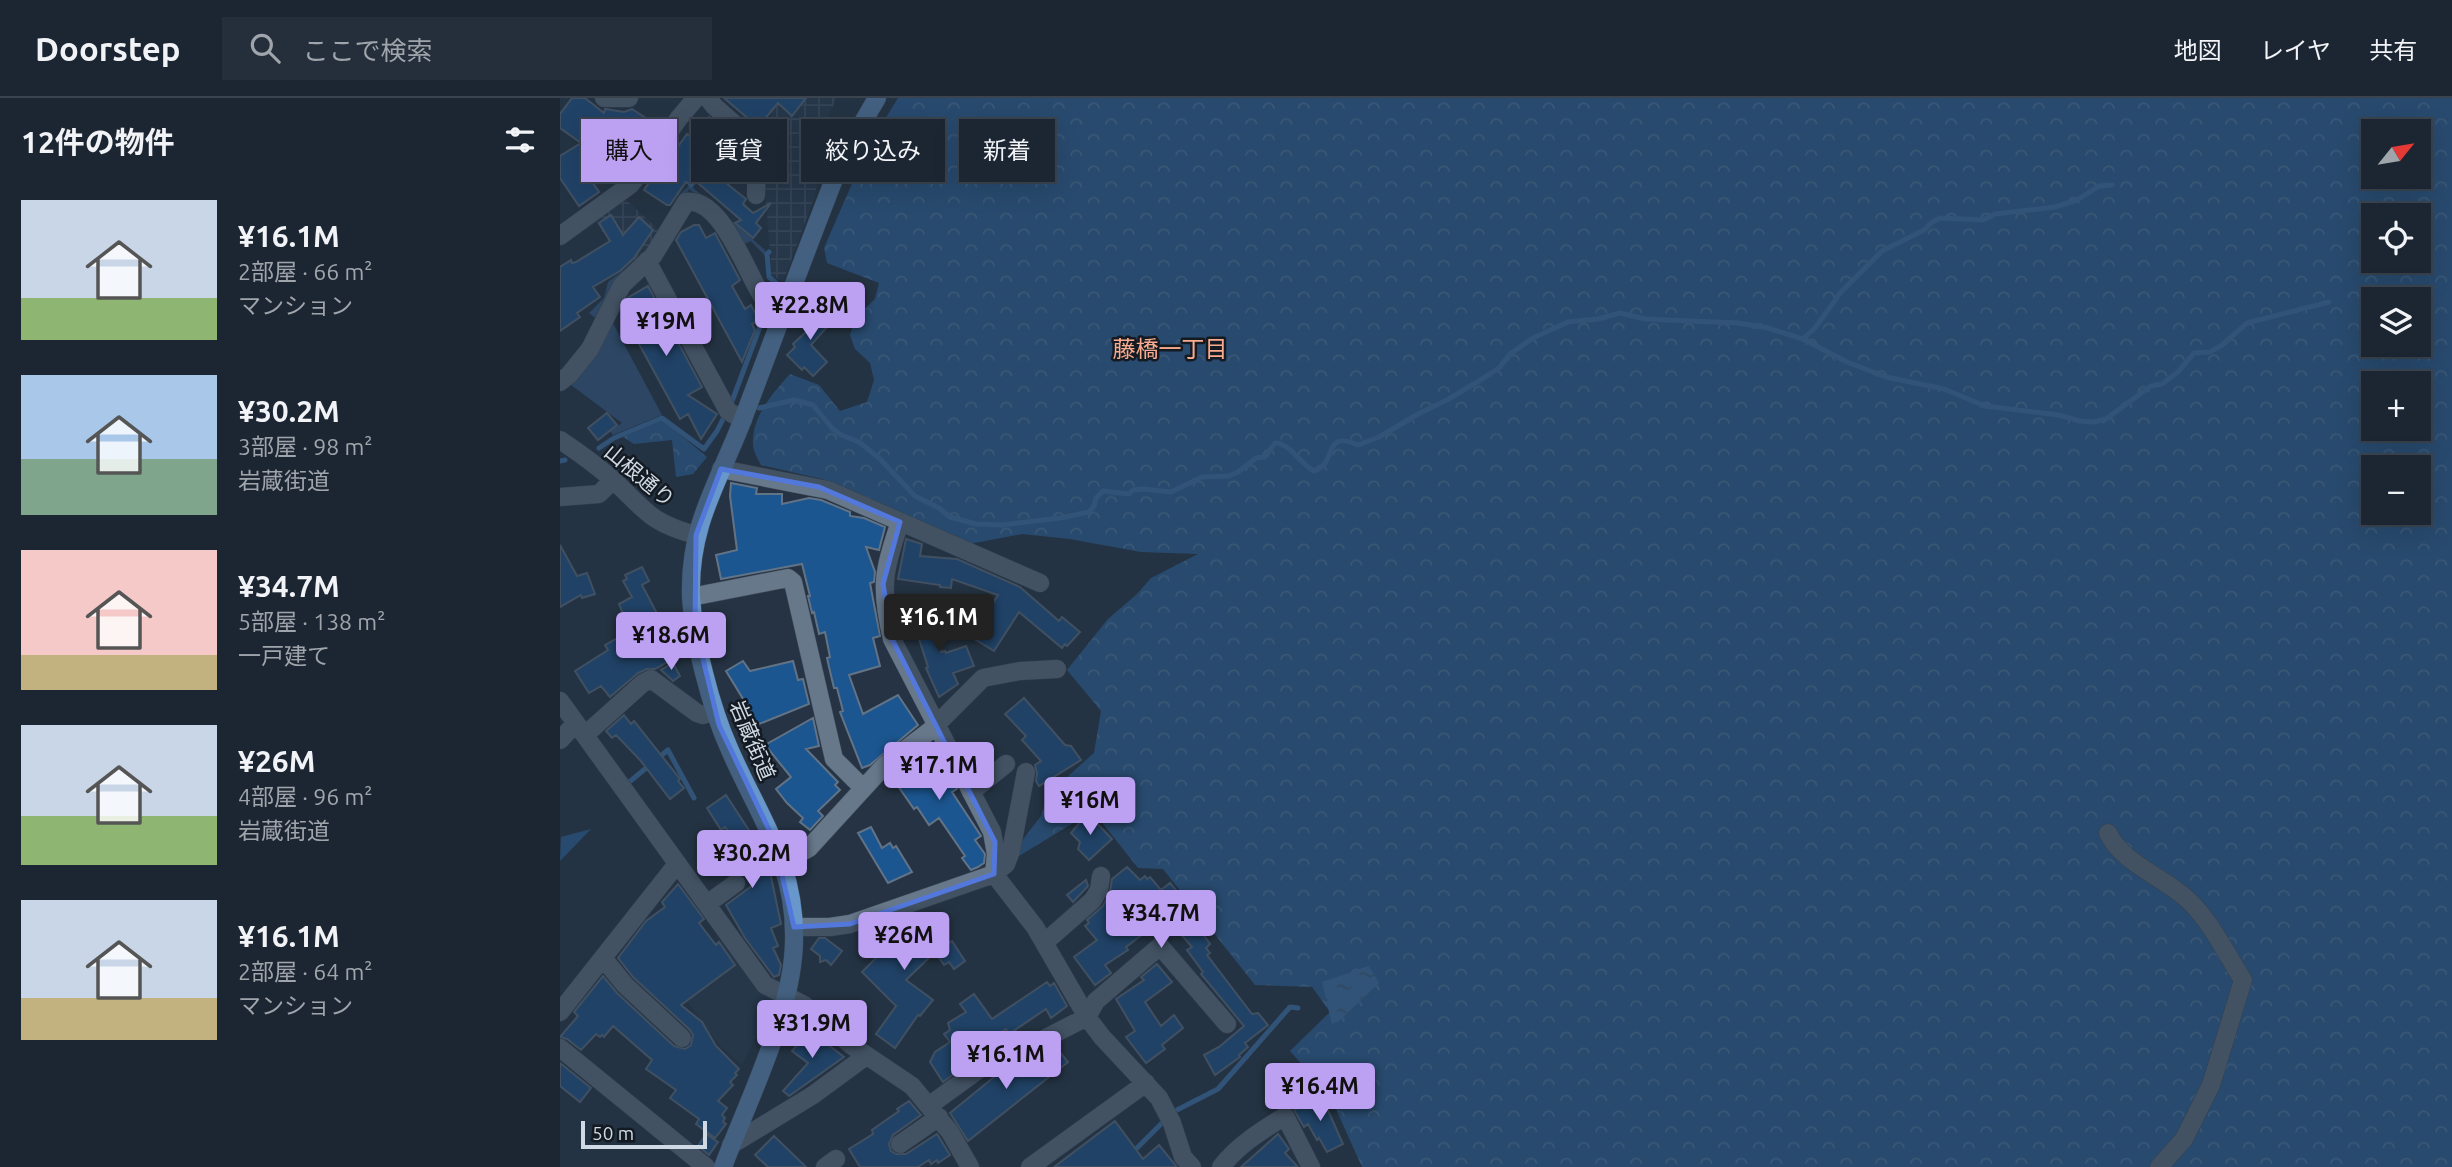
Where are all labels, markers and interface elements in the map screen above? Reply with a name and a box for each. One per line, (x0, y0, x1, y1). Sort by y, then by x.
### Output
search box (222, 17, 712, 80)
icon: search (246, 29, 284, 67)
text: Doorstep (35, 30, 180, 67)
text: ここで検索 (302, 36, 432, 65)
text: 地図 (2174, 37, 2222, 64)
text: レイヤ (2260, 37, 2331, 64)
text: 共有 (2369, 37, 2417, 64)
chip: 購入 (581, 119, 677, 182)
chip: 賃貸 (691, 119, 787, 182)
chip: 絞り込み (801, 119, 945, 182)
chip: 新着 (959, 119, 1055, 182)
north arrow (2361, 119, 2431, 189)
map controls (2361, 119, 2431, 525)
icon: filters (501, 121, 539, 159)
text: 12件の物件 (21, 125, 175, 159)
button: locate (2361, 203, 2431, 273)
text: ¥16.1M (238, 219, 340, 253)
icon: home (77, 228, 161, 312)
text: 2部屋 · 66 m² (238, 259, 372, 284)
pin: ¥22.8M (753, 282, 867, 342)
button: layers (2361, 287, 2431, 357)
text: ¥22.8M (771, 292, 849, 317)
text: マンション (238, 293, 353, 318)
pin: ¥19M (625, 299, 707, 358)
text: ¥19M (636, 308, 696, 333)
district label: 藤橋一丁目 (1113, 336, 1228, 361)
button: + (2361, 371, 2431, 441)
text: ¥30.2M (238, 394, 340, 428)
icon: home (77, 403, 161, 487)
text: 3部屋 · 98 m² (238, 434, 372, 459)
street label: 山根通り (600, 439, 680, 511)
button: − (2361, 455, 2431, 525)
text: 岩蔵街道 (238, 468, 330, 493)
text: ¥34.7M (238, 569, 340, 603)
icon: home (77, 578, 161, 662)
pin: ¥16.1M (882, 594, 996, 654)
text: ¥16.1M (900, 604, 978, 629)
text: 5部屋 · 138 m² (238, 609, 385, 634)
pin: ¥18.6M (614, 612, 728, 672)
text: ¥18.6M (632, 622, 710, 647)
text: 一戸建て (238, 643, 330, 668)
street label: 岩蔵街道 (726, 697, 780, 783)
pin: ¥17.1M (882, 742, 996, 802)
text: ¥26M (238, 744, 315, 778)
text: ¥17.1M (900, 752, 978, 777)
icon: home (77, 753, 161, 837)
pin: ¥16M (1049, 778, 1131, 837)
text: 4部屋 · 96 m² (238, 784, 372, 809)
text: ¥16M (1060, 787, 1120, 812)
text: 岩蔵街道 (238, 818, 330, 843)
pin: ¥30.2M (695, 830, 809, 890)
text: ¥30.2M (713, 840, 791, 865)
pin: ¥34.7M (1104, 890, 1218, 950)
text: ¥34.7M (1122, 900, 1200, 925)
pin: ¥26M (863, 912, 945, 972)
text: ¥16.1M (238, 919, 340, 953)
text: ¥26M (874, 922, 934, 947)
icon: home (77, 928, 161, 1012)
text: 2部屋 · 64 m² (238, 959, 372, 984)
text: マンション (238, 993, 353, 1018)
pin: ¥31.9M (755, 1000, 869, 1060)
text: ¥31.9M (773, 1010, 851, 1035)
pin: ¥16.1M (949, 1032, 1063, 1091)
text: ¥16.1M (967, 1041, 1045, 1066)
pin: ¥16.4M (1263, 1063, 1377, 1123)
text: ¥16.4M (1281, 1073, 1359, 1098)
scale bar (581, 1118, 707, 1150)
text: 50 m (592, 1122, 634, 1144)

